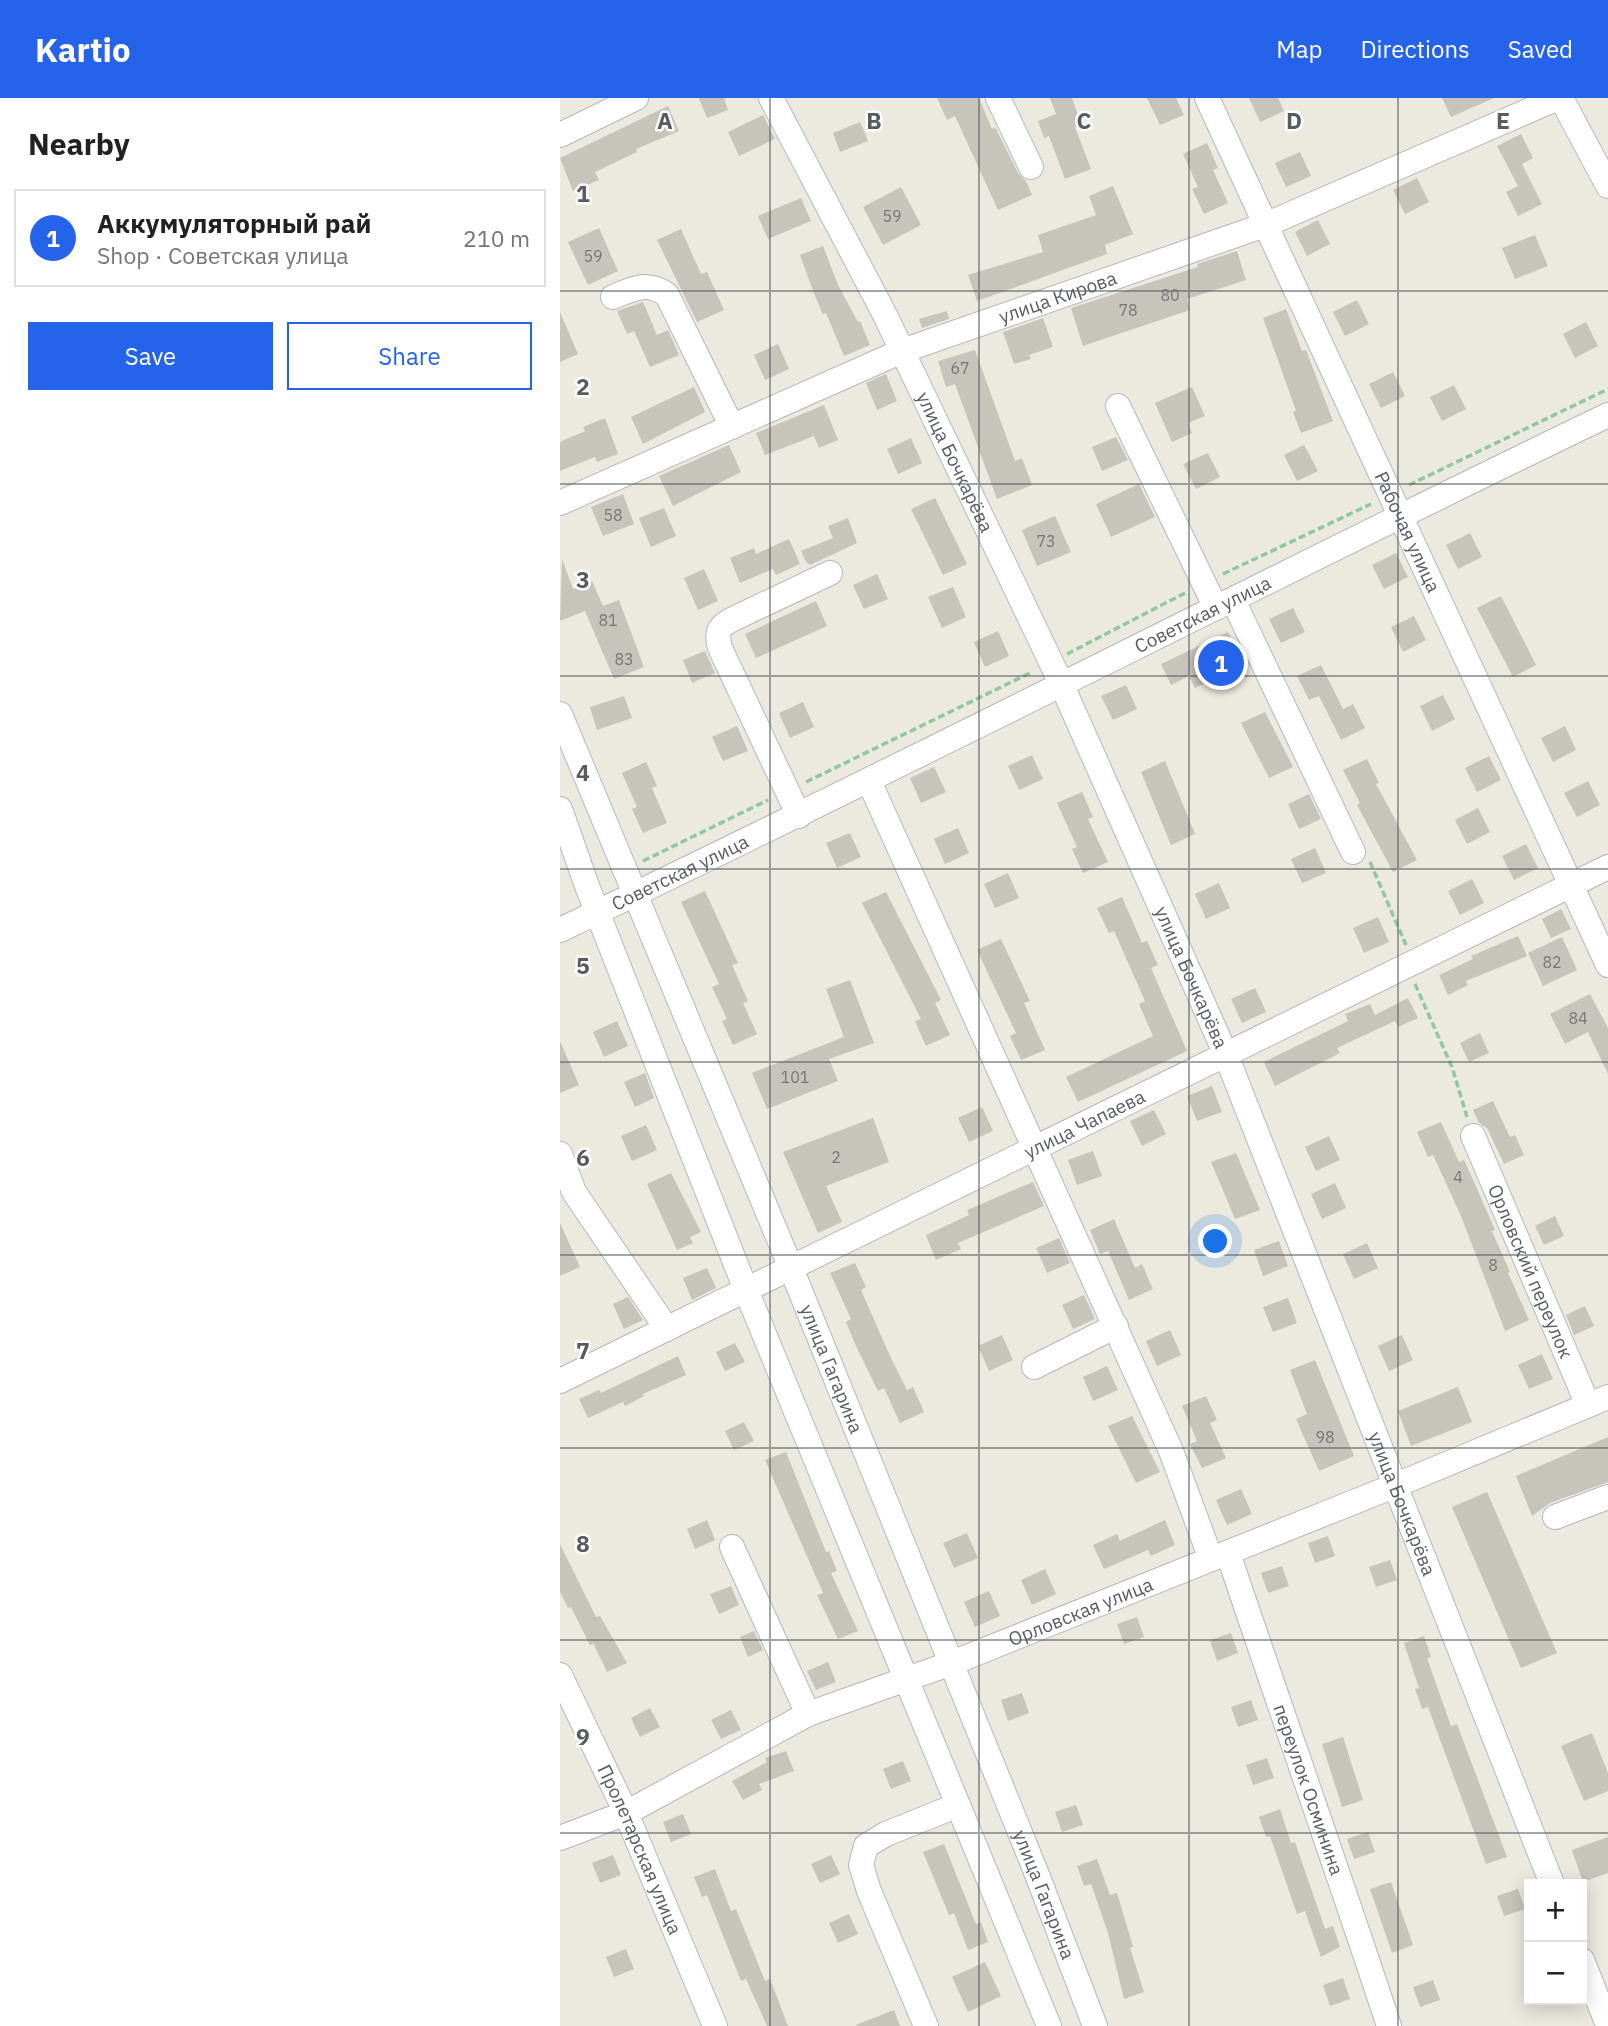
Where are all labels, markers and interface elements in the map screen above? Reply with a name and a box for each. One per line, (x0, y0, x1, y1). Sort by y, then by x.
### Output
text: Kartio (35, 28, 131, 71)
text: Map (1276, 33, 1322, 65)
text: Directions (1360, 33, 1470, 65)
text: Saved (1508, 33, 1573, 65)
text: A (657, 105, 673, 135)
text: B (866, 105, 882, 135)
text: C (1077, 105, 1092, 135)
text: D (1286, 105, 1302, 135)
text: E (1496, 105, 1510, 135)
text: Nearby (28, 124, 130, 163)
text: 1 (576, 178, 590, 208)
text: Аккумуляторный рай (97, 206, 371, 240)
house number: 59 (882, 206, 902, 226)
text: 1 (46, 223, 60, 253)
text: 210 m (463, 223, 530, 253)
text: Shop · Советская улица (97, 240, 349, 270)
house number: 59 (583, 246, 603, 266)
street label: улица Кирова (996, 265, 1120, 328)
house number: 80 (1160, 285, 1180, 305)
house number: 78 (1118, 300, 1138, 320)
button: Save (28, 322, 273, 390)
button: Share (287, 322, 532, 390)
house number: 67 (950, 358, 970, 378)
text: 2 (576, 371, 590, 401)
street label: улица Бочкарёва (912, 388, 999, 536)
street label: Рабочая улица (1369, 468, 1446, 596)
house number: 58 (603, 505, 623, 525)
house number: 73 (1036, 531, 1056, 551)
text: 3 (576, 564, 590, 594)
street label: Советская улица (1130, 570, 1275, 658)
house number: 81 (598, 610, 618, 630)
pin: 1 (1198, 637, 1244, 689)
house number: 83 (614, 649, 634, 669)
text: 4 (576, 757, 590, 787)
street label: Советская улица (607, 829, 752, 916)
street label: улица Бочкарёва (1150, 903, 1233, 1052)
text: 5 (576, 950, 590, 980)
house number: 82 (1542, 952, 1562, 972)
house number: 84 (1568, 1008, 1588, 1028)
house number: 101 (781, 1067, 809, 1087)
street label: улица Чапаева (1020, 1084, 1149, 1164)
text: 6 (576, 1142, 590, 1172)
house number: 2 (831, 1147, 841, 1167)
house number: 4 (1453, 1167, 1463, 1187)
street label: Орловский переулок (1483, 1180, 1579, 1362)
your location (1198, 1224, 1232, 1258)
house number: 8 (1488, 1255, 1498, 1275)
street label: улица Гагарина (795, 1301, 869, 1437)
text: 7 (576, 1335, 590, 1365)
house number: 98 (1315, 1427, 1335, 1447)
street label: улица Бочкарёва (1363, 1428, 1442, 1579)
text: 8 (576, 1528, 590, 1558)
street label: Орловская улица (1005, 1572, 1156, 1651)
street label: переулок Осминина (1268, 1701, 1349, 1878)
text: 9 (576, 1721, 590, 1751)
street label: Пролетарская улица (593, 1761, 687, 1938)
street label: улица Гагарина (1008, 1826, 1080, 1963)
map controls (1524, 1879, 1587, 2005)
button: + (1524, 1879, 1587, 1942)
button: − (1524, 1942, 1587, 2005)

